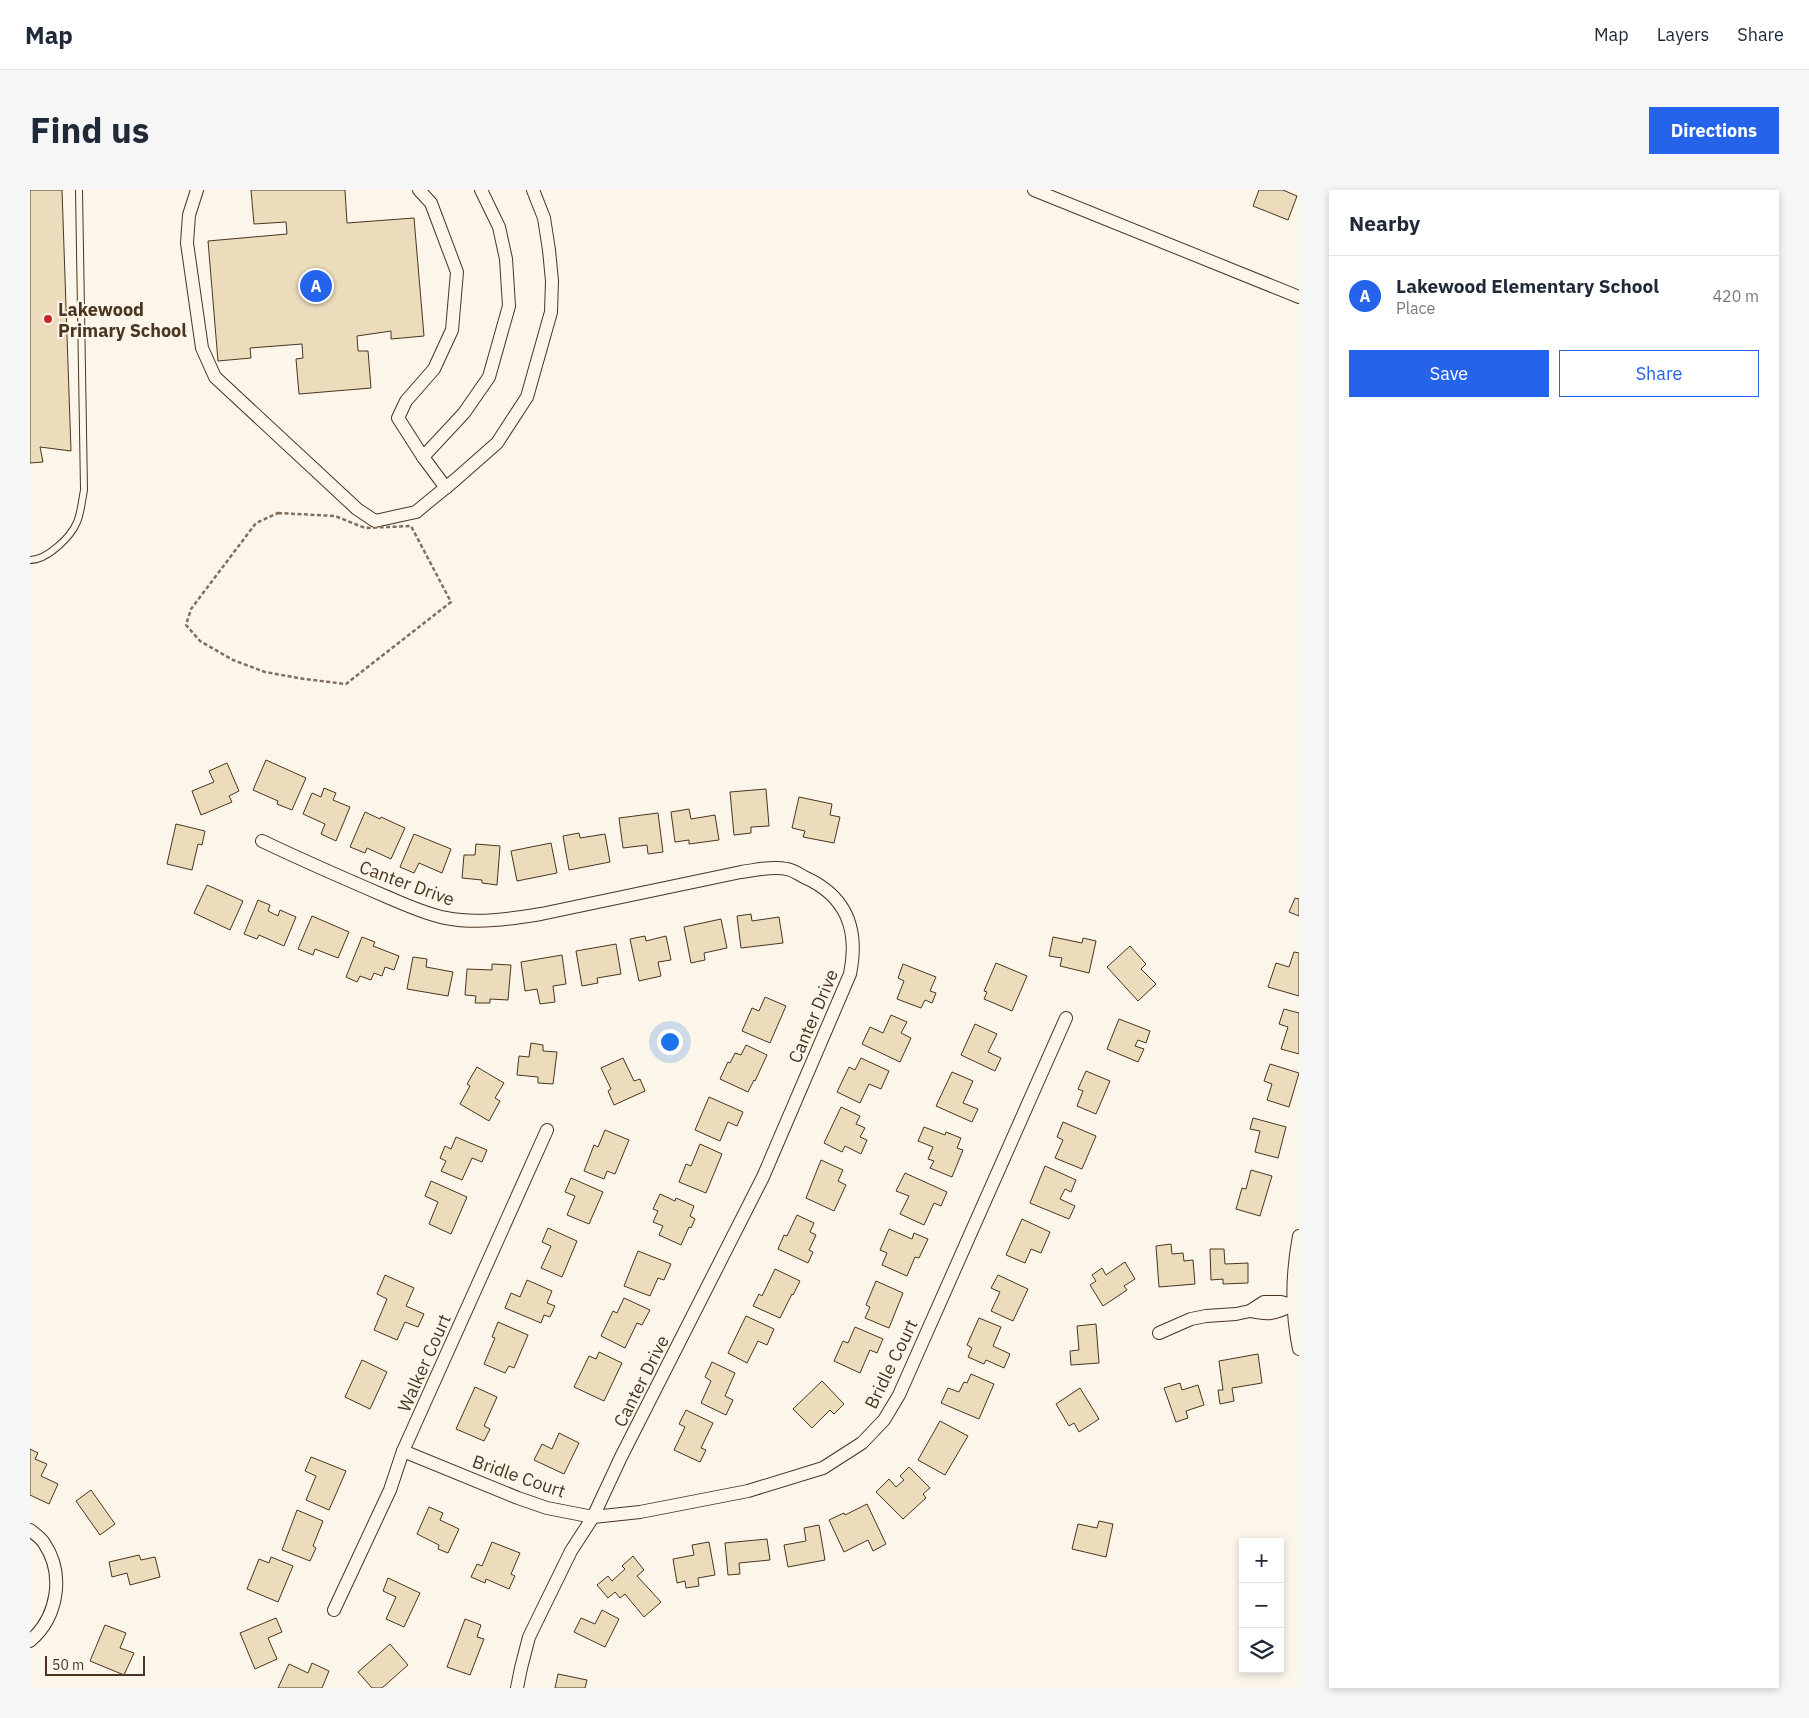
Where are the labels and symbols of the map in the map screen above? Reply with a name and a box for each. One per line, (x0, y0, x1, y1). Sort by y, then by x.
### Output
pin: A (300, 267, 332, 305)
place label: Lakewood Primary School (58, 298, 187, 342)
marker: Lakewood Primary School (42, 313, 54, 325)
street label: Canter Drive (356, 855, 458, 911)
street label: Canter Drive (783, 965, 843, 1066)
your location (657, 1029, 683, 1055)
street label: Walker Court (392, 1310, 456, 1416)
street label: Bridle Court (859, 1315, 923, 1413)
street label: Canter Drive (608, 1331, 674, 1431)
street label: Bridle Court (469, 1449, 569, 1503)
scale bar (45, 1653, 145, 1676)

